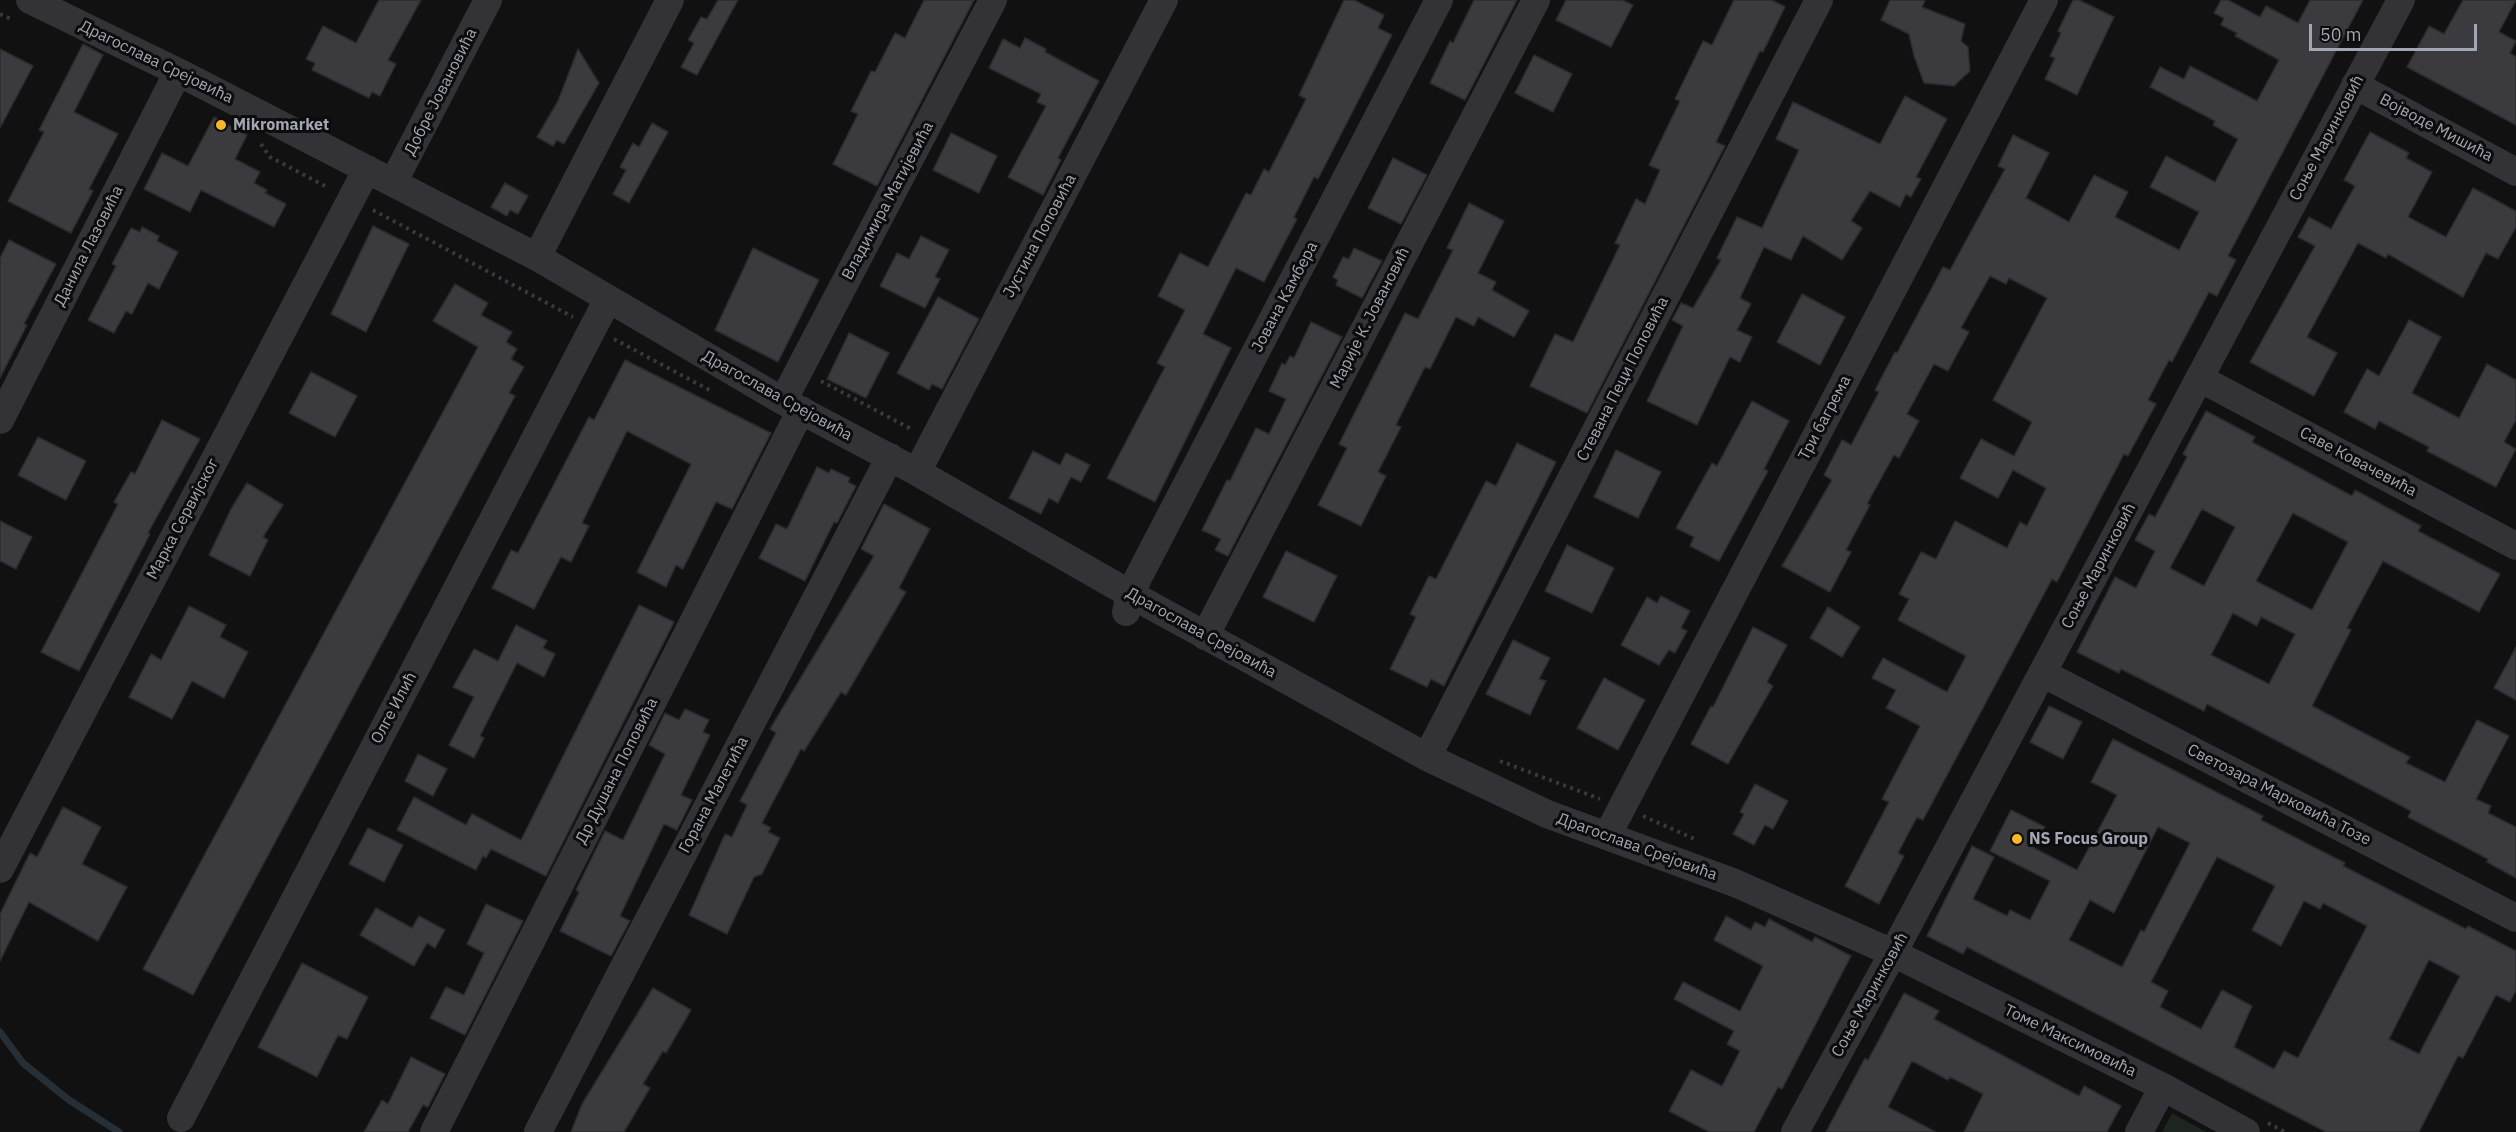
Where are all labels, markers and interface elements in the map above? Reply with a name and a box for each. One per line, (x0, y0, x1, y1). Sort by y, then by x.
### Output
scale bar (2312, 12, 2480, 50)
street label: Драгослава Срејовића (76, 16, 236, 108)
text: 50 m (2320, 23, 2362, 46)
street label: Добре Јовановића (401, 25, 481, 159)
street label: Соње Маринковић (2286, 72, 2368, 204)
street label: Војводе Мишића (2376, 90, 2496, 166)
place label: Mikromarket (233, 115, 329, 135)
marker: Mikromarket (214, 118, 228, 132)
street label: Владимира Матијевића (838, 119, 938, 283)
street label: Јустина Поповића (999, 171, 1081, 301)
street label: Данила Лазовића (50, 183, 128, 309)
street label: Јована Камбера (1248, 239, 1322, 355)
street label: Марије К. Јовановић (1326, 244, 1414, 392)
street label: Стевана Пеци Поповића (1573, 294, 1673, 464)
street label: Драгослава Срејовића (699, 347, 855, 445)
street label: Три багрема (1795, 372, 1855, 464)
street label: Саве Ковачевића (2296, 423, 2420, 501)
street label: Марка Сервијског (143, 455, 223, 583)
street label: Соње Маринковић (2058, 500, 2140, 632)
street label: Драгослава Срејовића (1123, 584, 1279, 682)
street label: Олге Илић (367, 669, 421, 747)
street label: Др Душана Поповића (572, 695, 662, 847)
street label: Горана Малетића (675, 734, 753, 856)
street label: Светозара Марковића Тозе (2184, 740, 2374, 850)
street label: Драгослава Срејовића (1554, 809, 1720, 885)
place label: NS Focus Group (2029, 829, 2148, 849)
marker: NS Focus Group (2010, 832, 2024, 846)
street label: Соње Маринковић (1828, 929, 1912, 1061)
street label: Томе Максимовића (2001, 1001, 2139, 1081)

